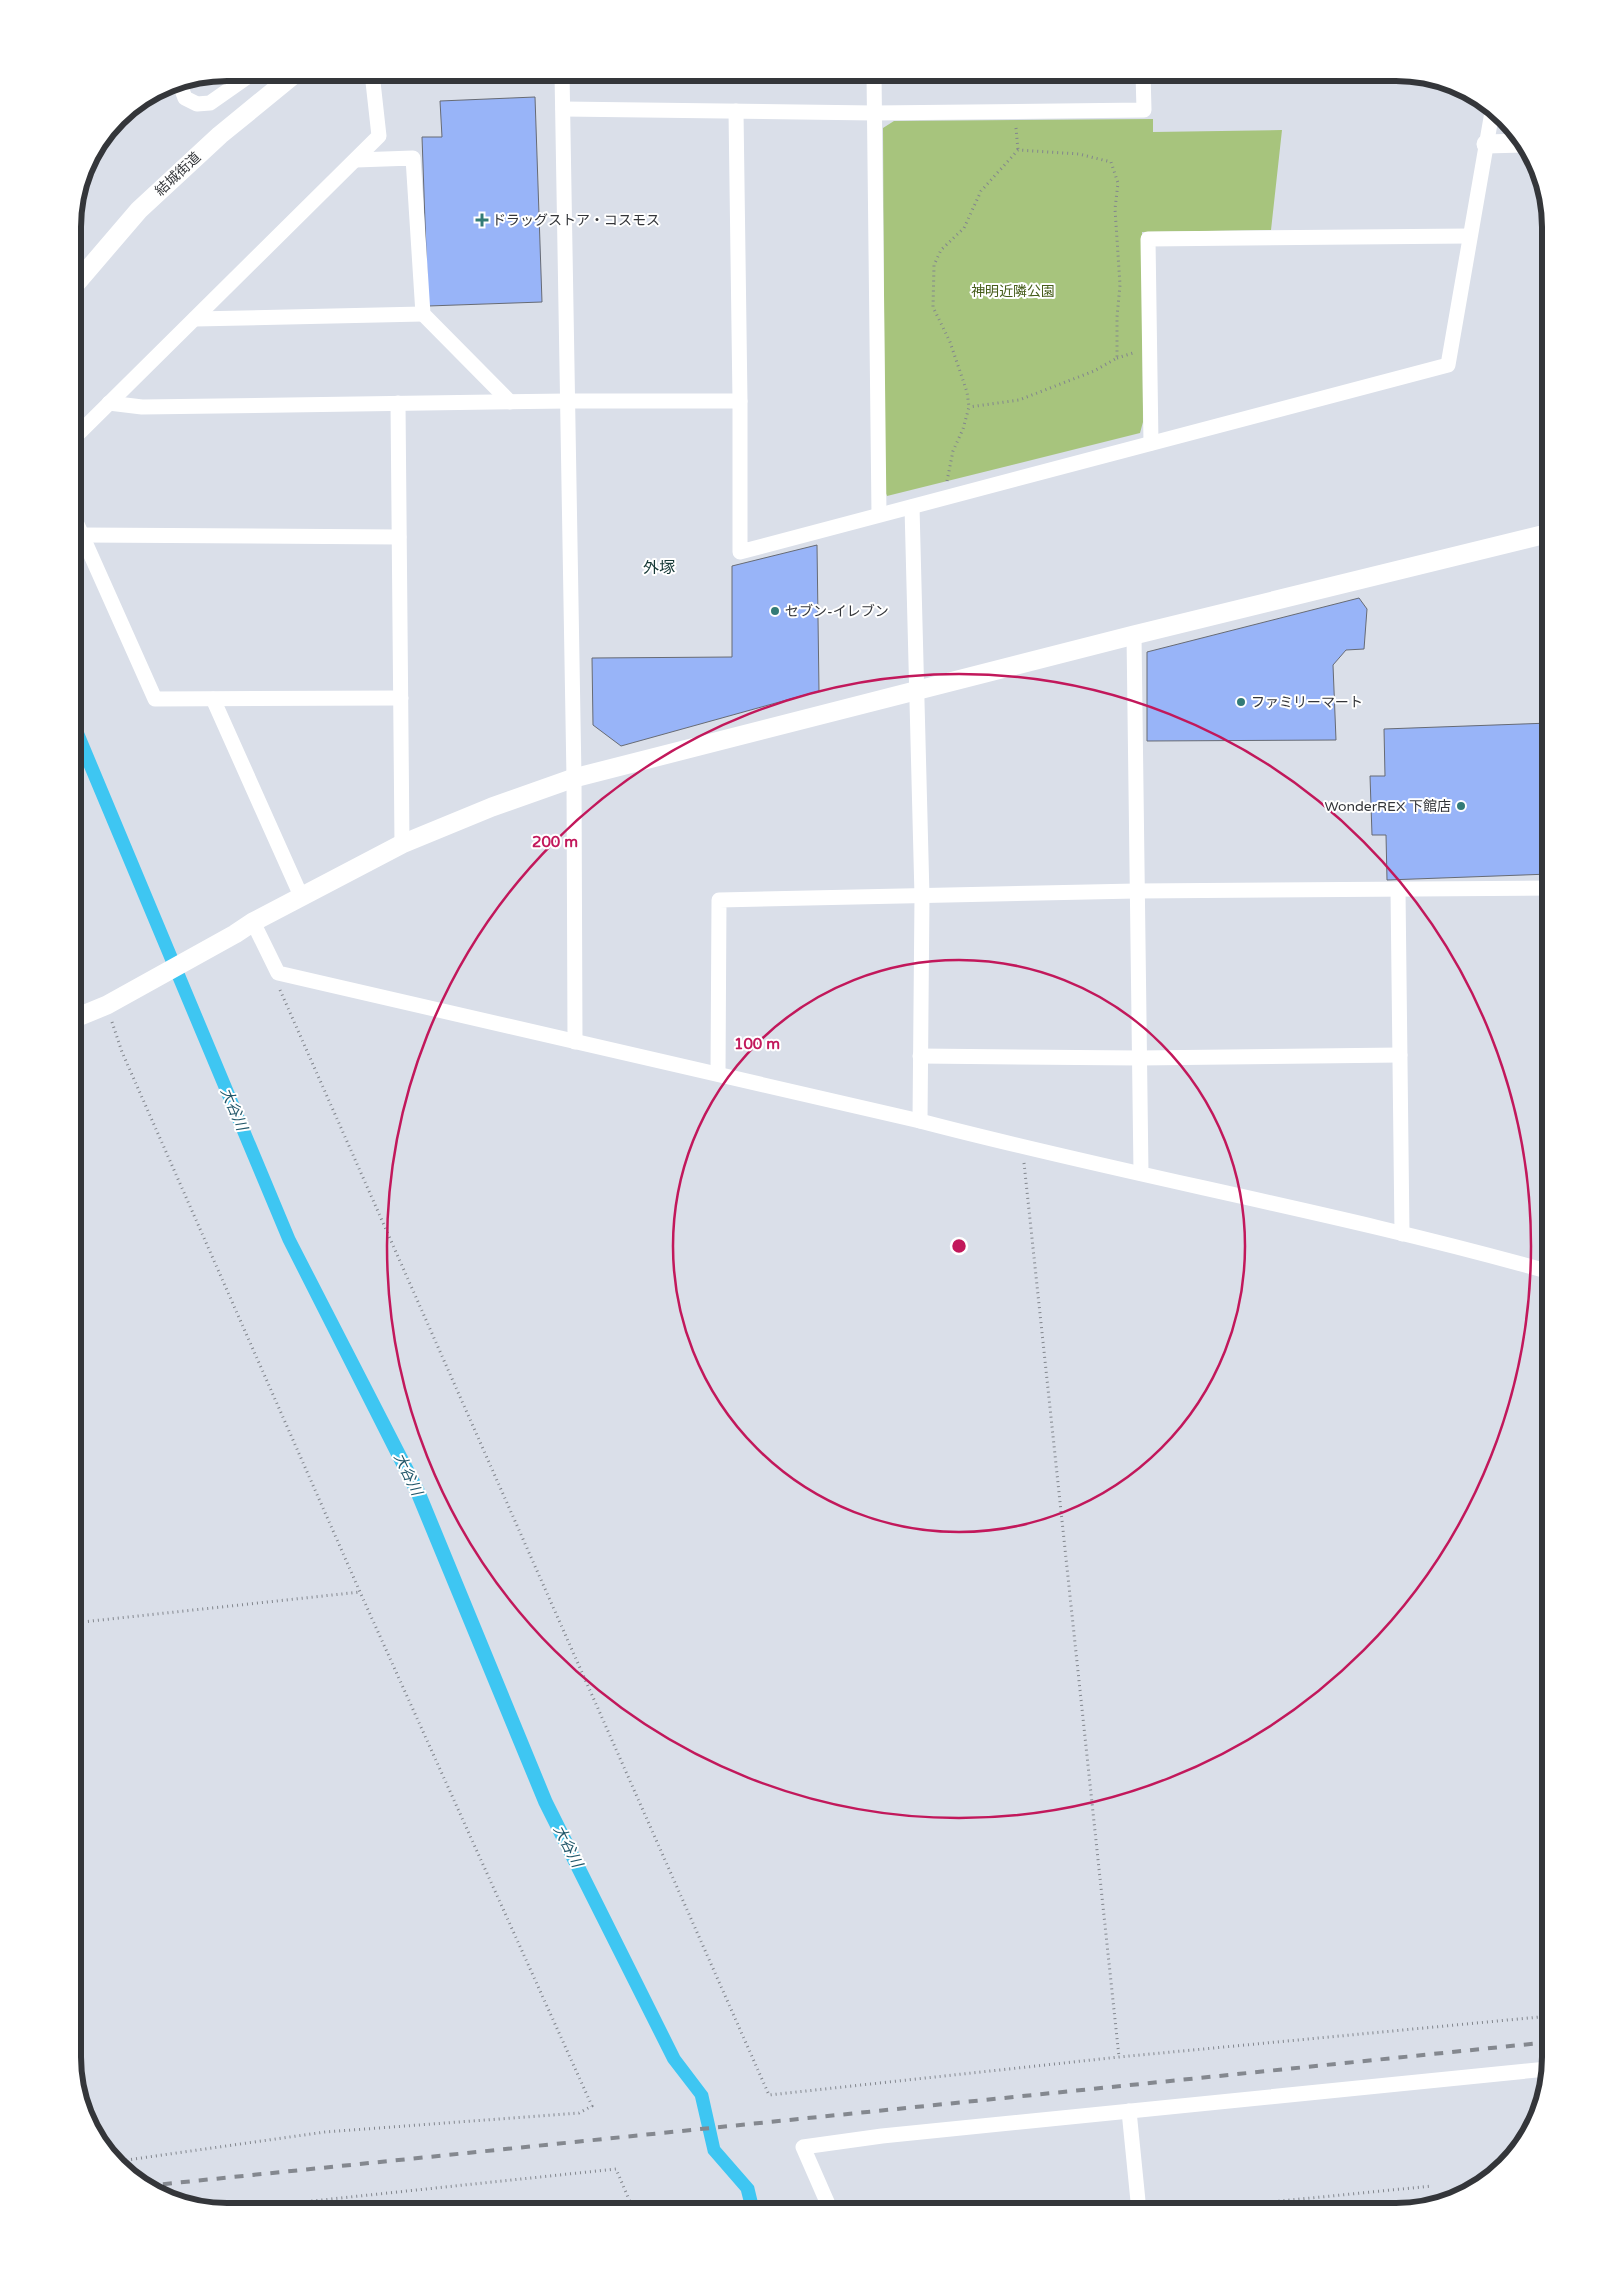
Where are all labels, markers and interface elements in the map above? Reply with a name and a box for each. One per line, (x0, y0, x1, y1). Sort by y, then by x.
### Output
street label: 結城街道 (152, 149, 204, 199)
place label: ドラッグストア・コスモス (492, 212, 660, 229)
marker: ドラッグストア・コスモス (476, 214, 488, 226)
park label: 神明近隣公園 (971, 283, 1055, 300)
district label: 外塚 (643, 558, 675, 578)
place label: セブン-イレブン (785, 603, 889, 620)
marker: セブン-イレブン (769, 605, 781, 617)
place label: ファミリーマート (1251, 694, 1363, 711)
marker: ファミリーマート (1235, 696, 1247, 708)
place label: WonderREX 下館店 (1324, 798, 1451, 815)
marker: WonderREX 下館店 (1455, 800, 1467, 812)
text: 200 m (532, 833, 578, 851)
text: 100 m (734, 1035, 780, 1053)
water label: 大谷川 (217, 1085, 252, 1135)
centre of rings (950, 1237, 968, 1255)
water label: 大谷川 (390, 1450, 427, 1500)
water label: 大谷川 (550, 1822, 587, 1872)

